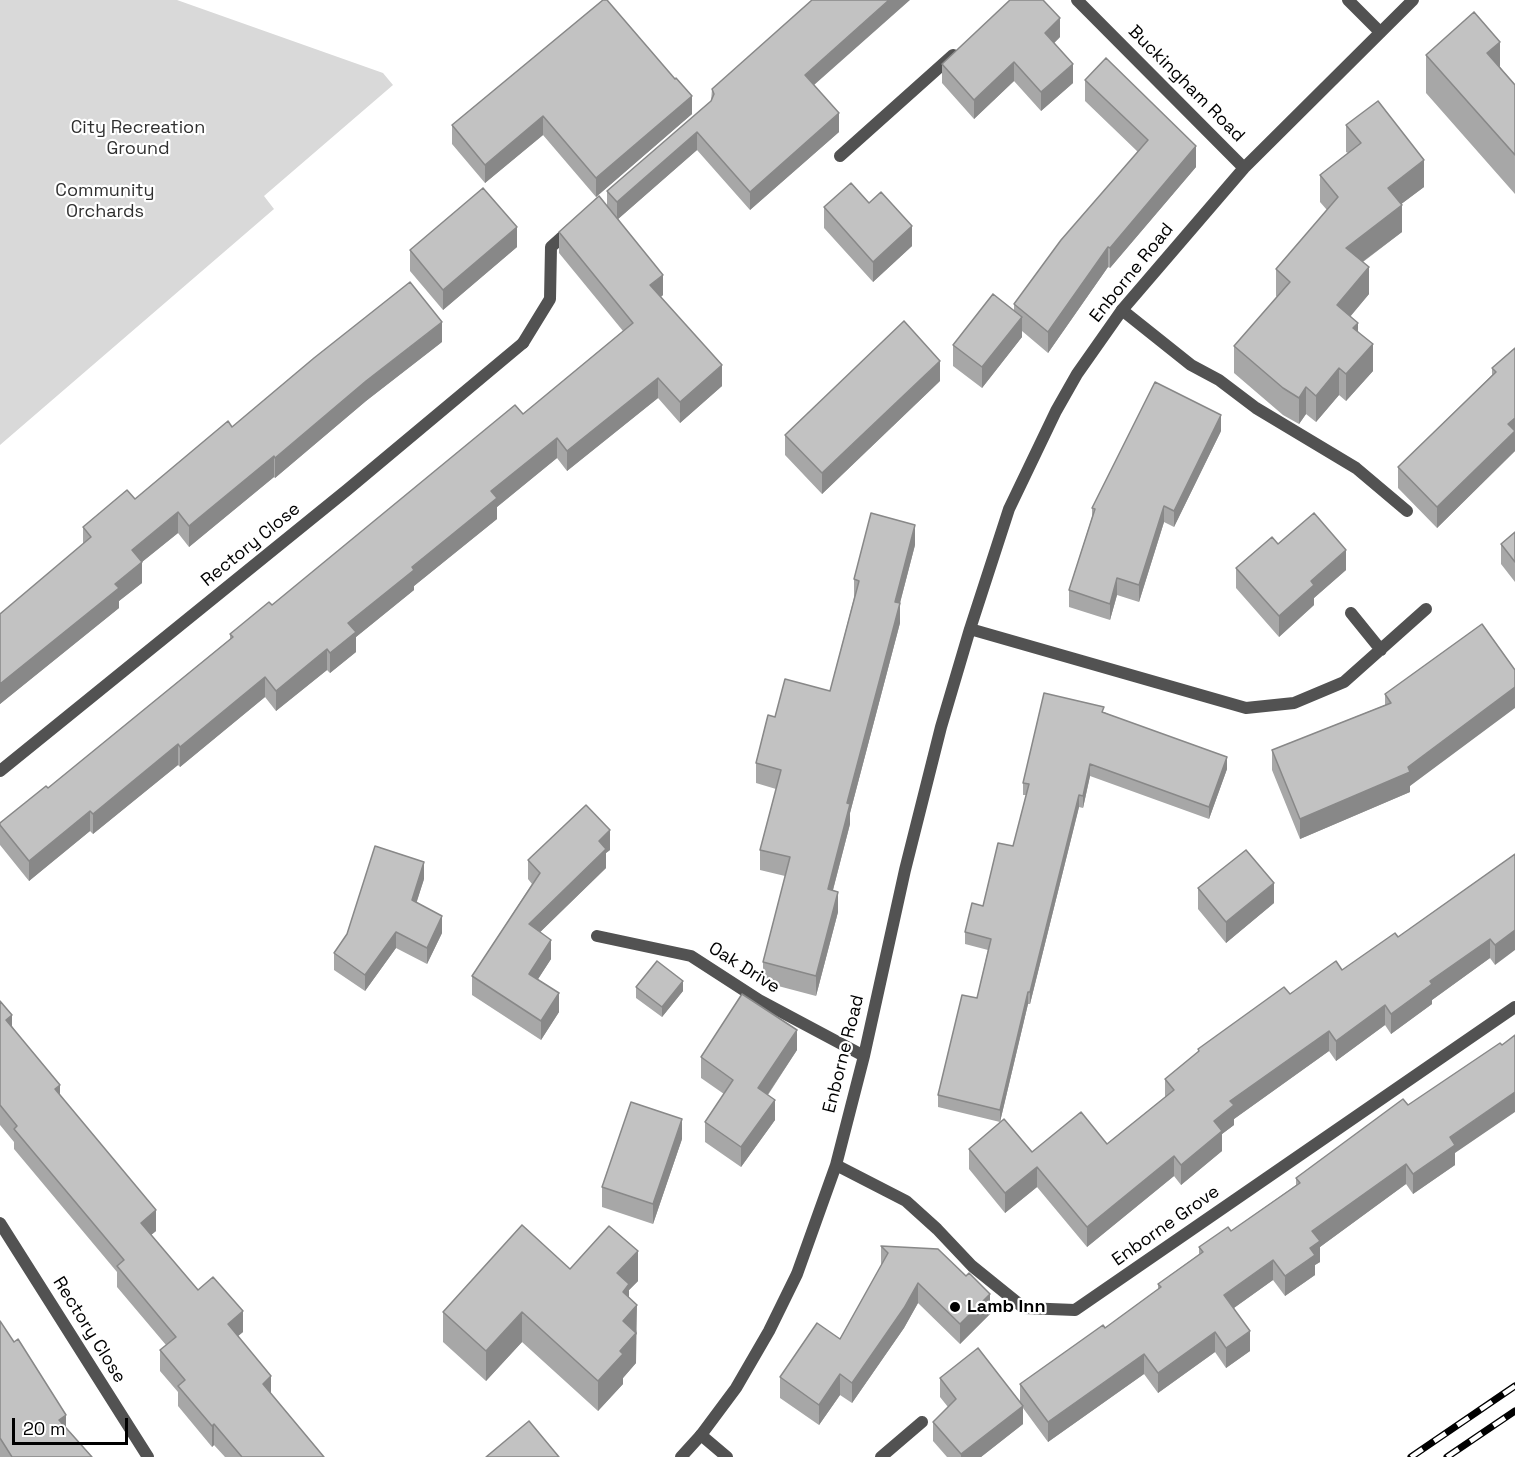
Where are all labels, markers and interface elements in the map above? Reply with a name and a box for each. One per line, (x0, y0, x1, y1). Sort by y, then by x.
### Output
street label: Buckingham Road (1123, 21, 1249, 147)
park label: City Recreation Ground (71, 117, 205, 160)
park label: Community Orchards (55, 180, 155, 222)
street label: Enborne Road (1085, 219, 1179, 327)
street label: Rectory Close (197, 498, 305, 592)
street label: Oak Drive (704, 938, 784, 998)
street label: Enborne Road (819, 993, 869, 1115)
street label: Enborne Grove (1108, 1181, 1224, 1271)
street label: Rectory Close (48, 1273, 130, 1387)
place label: Lamb Inn (967, 1296, 1046, 1318)
marker: Lamb Inn (948, 1300, 962, 1314)
scale bar (15, 1406, 130, 1444)
text: 20 m (23, 1417, 66, 1440)

